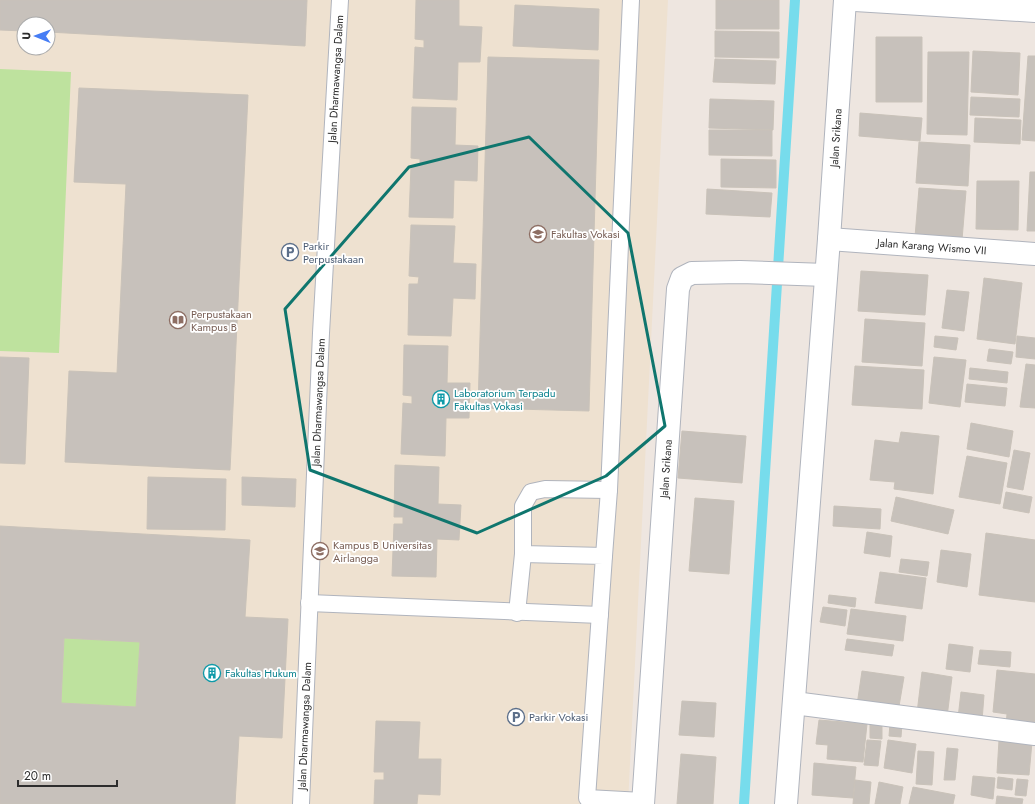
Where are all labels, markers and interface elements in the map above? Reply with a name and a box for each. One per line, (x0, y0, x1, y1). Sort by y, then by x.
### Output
street label: Jalan Dharmawangsa Dalam (324, 14, 347, 145)
north arrow (16, 16, 56, 56)
text: U (18, 32, 34, 40)
street label: Jalan Srikana (826, 108, 846, 170)
school or university icon: Fakultas Vokasi (528, 224, 548, 244)
place label: Fakultas Vokasi (551, 226, 620, 242)
street label: Jalan Karang Wismo VII (874, 234, 987, 258)
place label: Parkir Perpustakaan (303, 238, 364, 267)
parking icon: Parkir Perpustakaan (280, 242, 300, 262)
place label: Perpustakaan Kampus B (191, 306, 252, 335)
library icon: Perpustakaan Kampus B (168, 310, 188, 330)
street label: Jalan Dharmawangsa Dalam (307, 338, 329, 469)
place label: Laboratorium Terpadu Fakultas Vokasi (454, 385, 556, 414)
building icon: Laboratorium Terpadu Fakultas Vokasi (431, 389, 451, 409)
street label: Jalan Srikana (656, 439, 676, 501)
place label: Kampus B Universitas Airlangga (333, 537, 432, 566)
school or university icon: Kampus B Universitas Airlangga (310, 541, 330, 561)
street label: Jalan Dharmawangsa Dalam (294, 662, 315, 792)
building icon: Fakultas Hukum (202, 663, 222, 683)
place label: Fakultas Hukum (225, 665, 297, 681)
parking icon: Parkir Vokasi (506, 707, 526, 727)
place label: Parkir Vokasi (529, 709, 588, 725)
scale bar (18, 762, 117, 788)
text: 20 m (24, 767, 51, 785)

